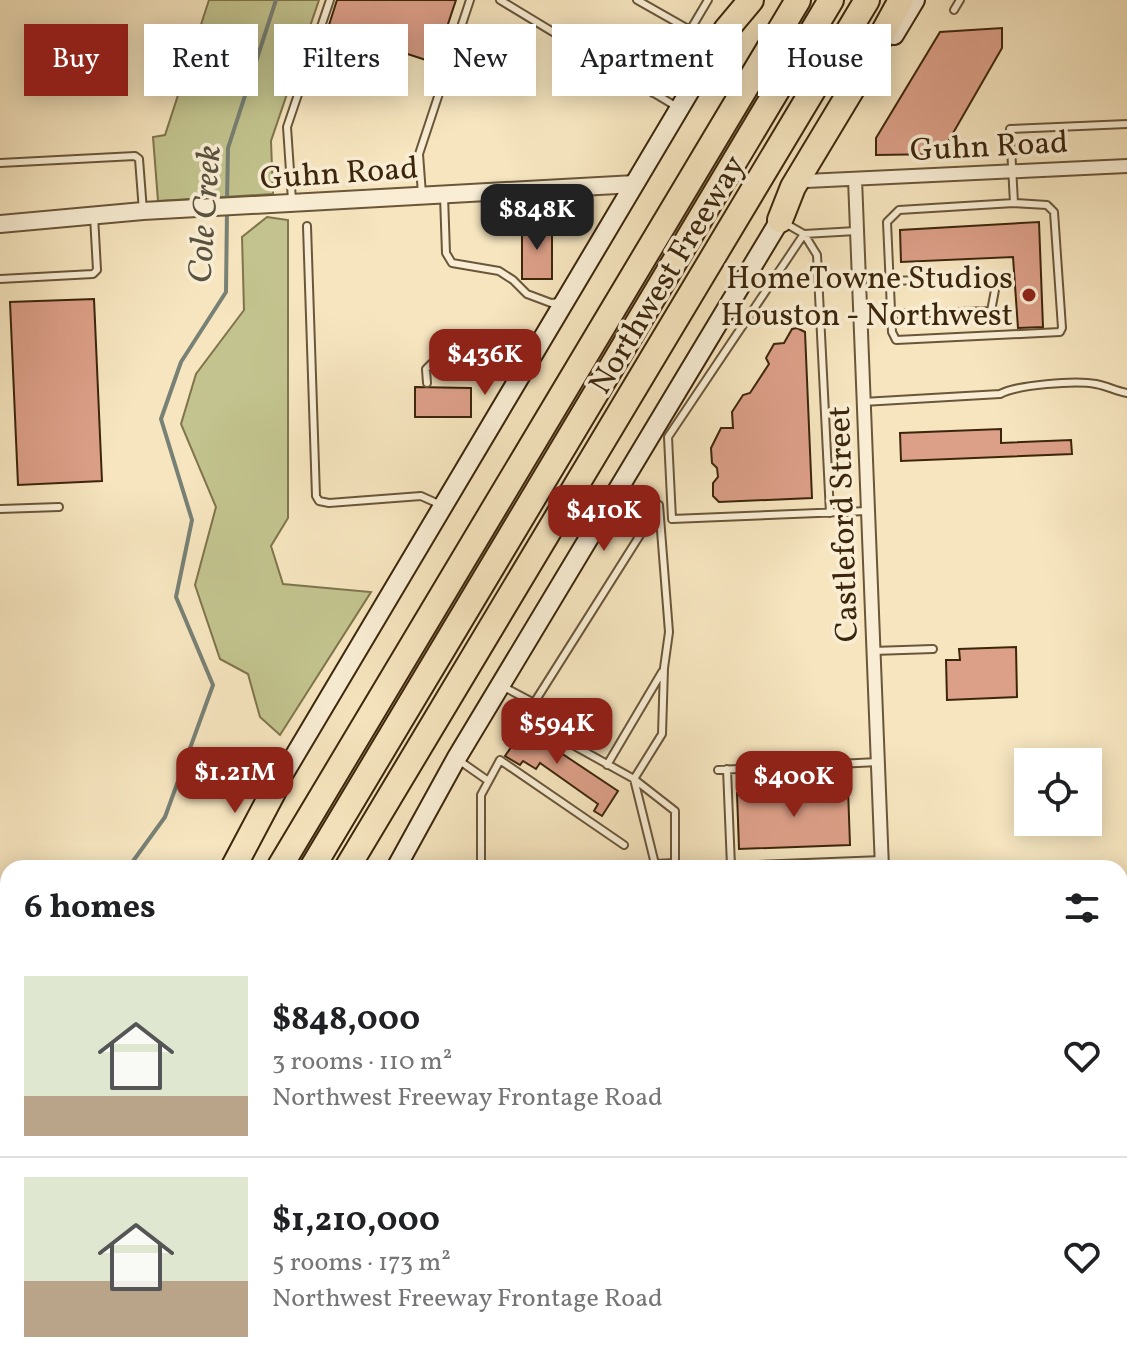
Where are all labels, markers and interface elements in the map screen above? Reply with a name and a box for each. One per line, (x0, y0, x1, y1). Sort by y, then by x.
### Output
chip: Buy (24, 24, 128, 96)
chip: Rent (144, 24, 258, 96)
chip: Filters (274, 24, 408, 96)
chip: New (424, 24, 536, 96)
chip: Apartment (552, 24, 742, 96)
chip: House (758, 24, 891, 96)
street label: Guhn Road (909, 122, 1069, 174)
water label: Cole Creek (178, 144, 235, 285)
street label: Guhn Road (259, 148, 420, 202)
street label: Northwest Freeway (580, 148, 757, 403)
pin: $848K (481, 184, 593, 252)
text: $848K (499, 192, 575, 228)
place label: HomeTowne Studios Houston - Northwest (720, 258, 1013, 339)
marker: HomeTowne Studios Houston - Northwest (1020, 286, 1038, 304)
pin: $436K (429, 329, 541, 397)
text: $436K (447, 337, 523, 373)
street label: Castleford Street (819, 405, 871, 643)
pin: $410K (548, 485, 660, 553)
text: $410K (566, 493, 642, 529)
pin: $594K (501, 698, 613, 766)
text: $594K (519, 706, 595, 742)
pin: $1.21M (170, 747, 300, 815)
map controls (1014, 748, 1102, 836)
button: locate (1014, 748, 1102, 836)
pin: $400K (738, 751, 850, 819)
text: $1.21M (194, 755, 276, 791)
text: $400K (754, 759, 834, 795)
text: 6 homes (24, 885, 156, 932)
icon: filters (1060, 886, 1104, 930)
text: $848,000 (272, 997, 420, 1044)
icon: home (88, 1008, 184, 1104)
icon: heart (1060, 1034, 1104, 1078)
text: 3 rooms · 110 m² (272, 1044, 452, 1080)
text: Northwest Freeway Frontage Road (272, 1080, 663, 1116)
text: $1,210,000 (272, 1198, 440, 1245)
icon: home (88, 1209, 184, 1305)
icon: heart (1060, 1235, 1104, 1279)
text: 5 rooms · 173 m² (272, 1245, 451, 1281)
text: Northwest Freeway Frontage Road (272, 1281, 663, 1317)

